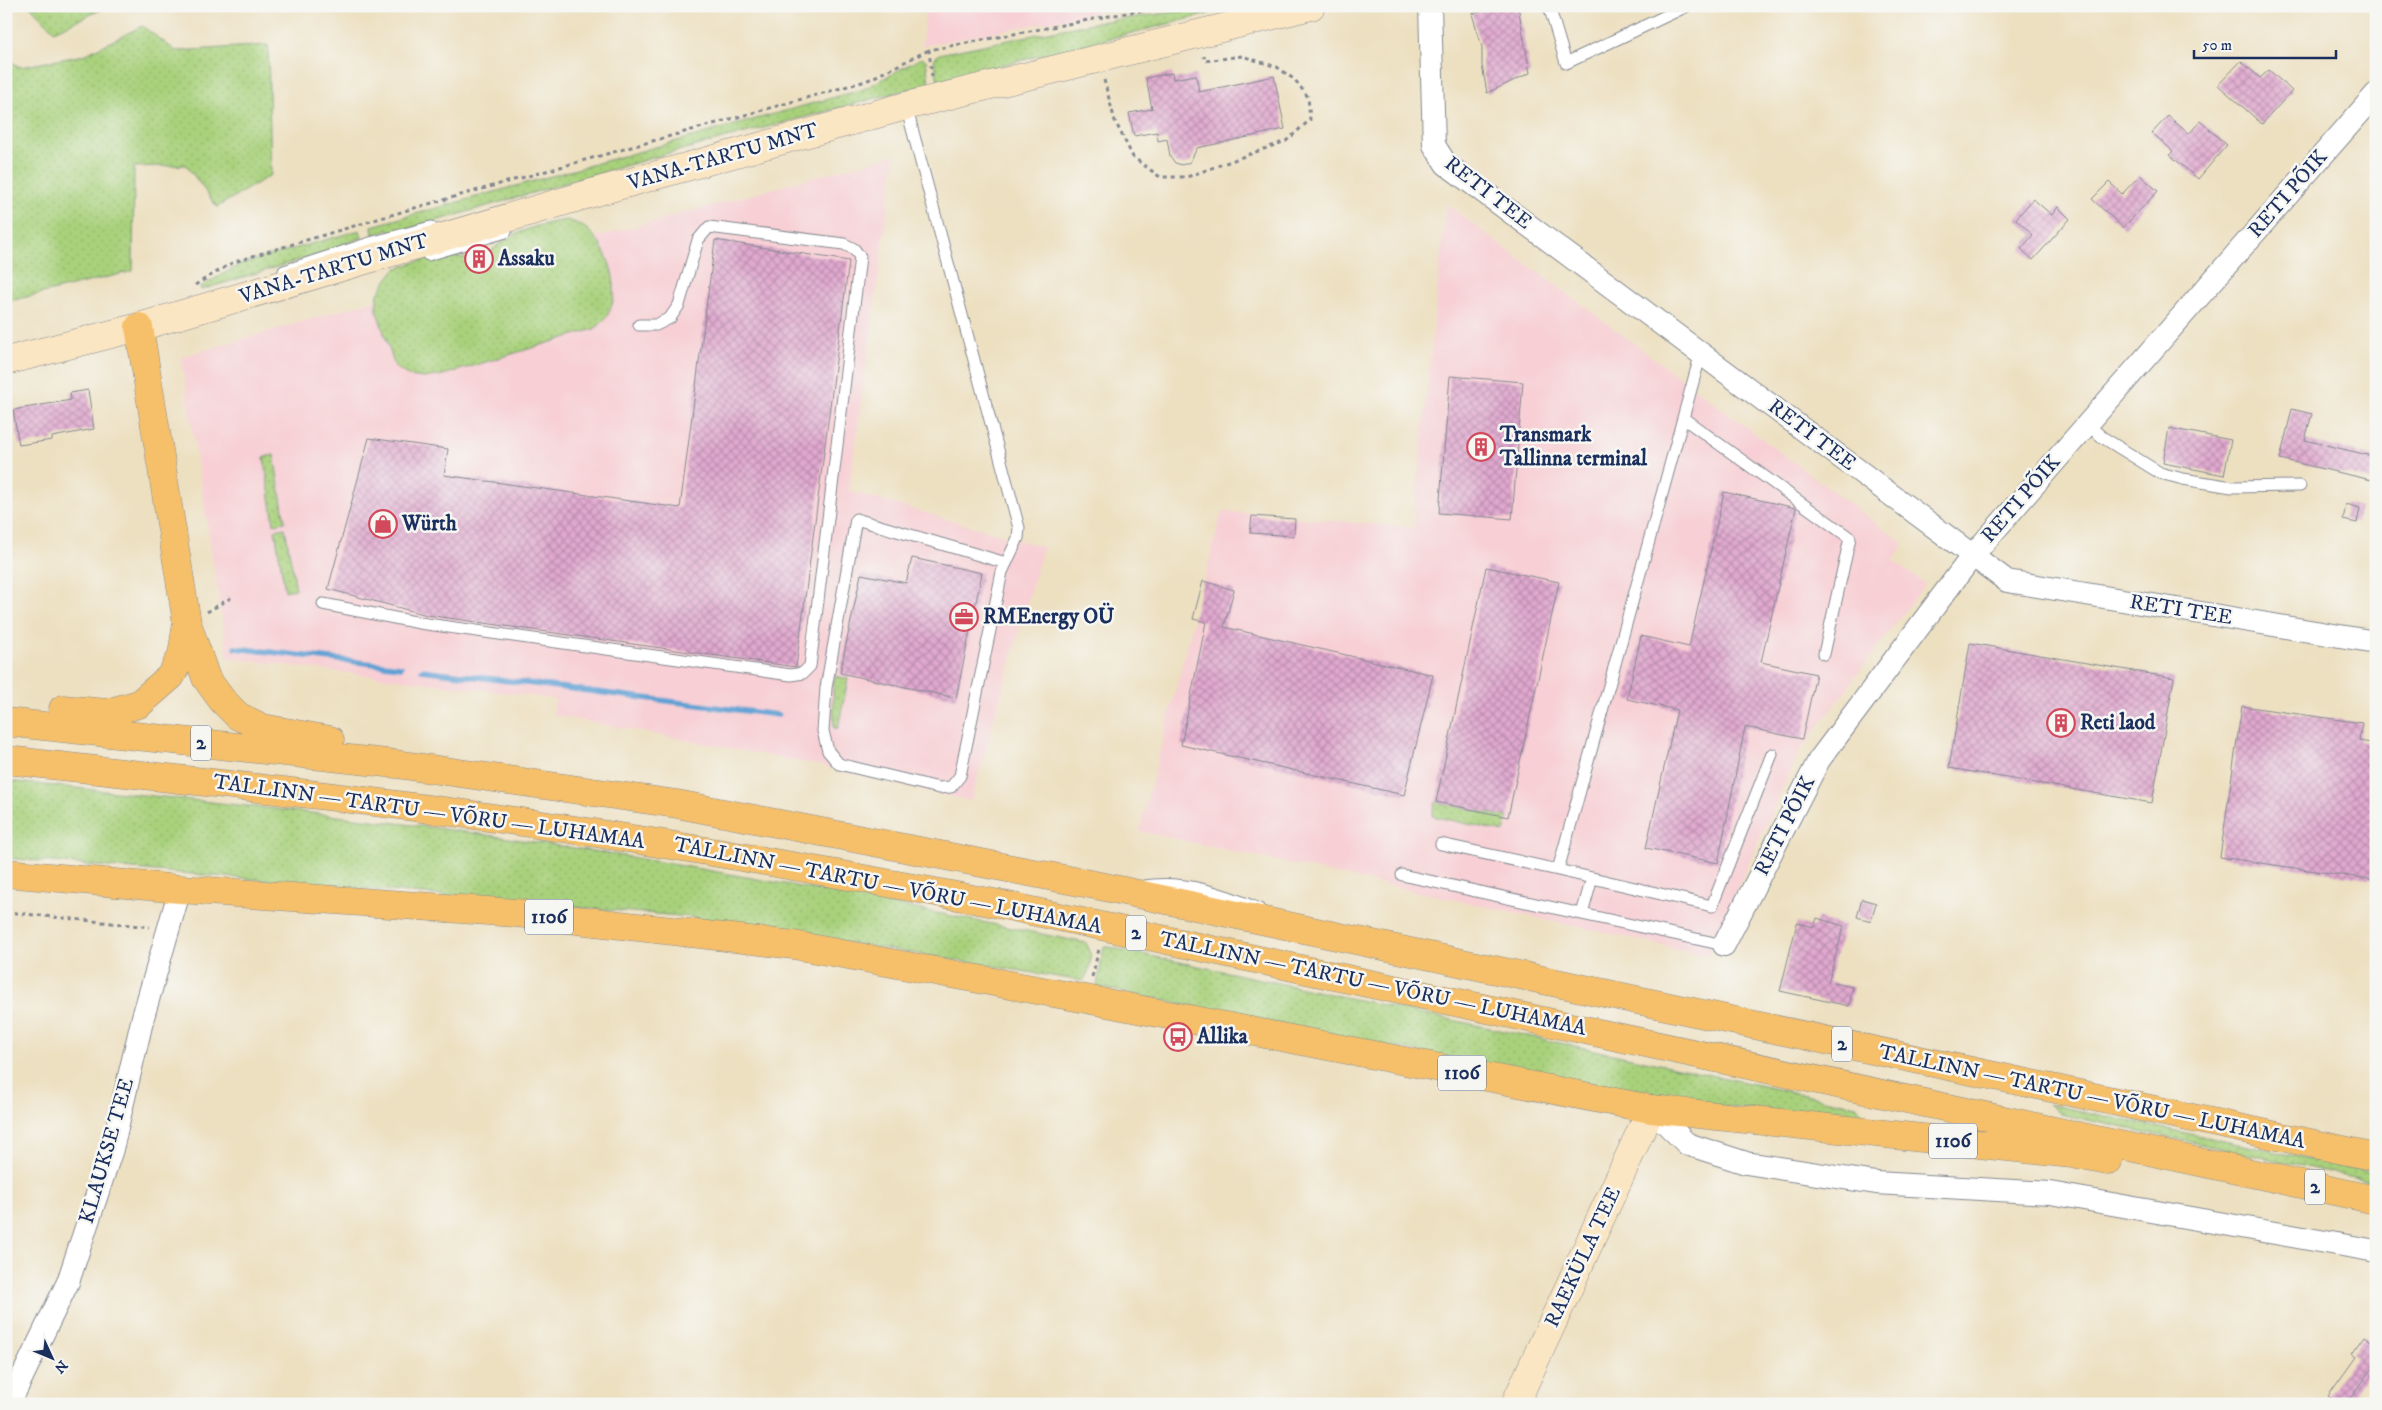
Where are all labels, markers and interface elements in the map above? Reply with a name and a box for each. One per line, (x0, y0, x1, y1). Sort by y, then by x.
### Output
scale bar (2194, 28, 2337, 60)
text: 50 m (2202, 36, 2232, 55)
street label: VANA-TARTU MNT (624, 117, 821, 197)
street label: RETI PÕIK (2241, 143, 2333, 243)
street label: RETI TEE (1439, 151, 1537, 235)
street label: VANA-TARTU MNT (235, 228, 432, 310)
building icon: Assaku (464, 244, 494, 274)
place label: Assaku (497, 246, 555, 272)
street label: RETI TEE (1763, 393, 1861, 477)
place label: Transmark Tallinna terminal (1499, 422, 1648, 472)
building icon: Transmark Tallinna terminal (1466, 432, 1496, 462)
street label: RETI PÕIK (1974, 448, 2066, 548)
shop icon: Würth (368, 509, 398, 539)
place label: Würth (401, 511, 458, 537)
street label: RETI TEE (2128, 589, 2234, 631)
office icon: RMEnergy OÜ (949, 602, 979, 632)
place label: RMEnergy OÜ (983, 602, 1115, 630)
building icon: Reti laod (2046, 708, 2076, 738)
place label: Reti laod (2080, 710, 2156, 736)
road number: 2 (191, 726, 211, 760)
street label: TALLINN — TARTU — VÕRU — LUHAMAA (212, 767, 647, 855)
street label: RETI PÕIK (1747, 771, 1821, 880)
street label: TALLINN — TARTU — VÕRU — LUHAMAA (672, 830, 1105, 940)
road number: 1106 (525, 900, 573, 934)
road number: 2 (1126, 916, 1146, 950)
street label: TALLINN — TARTU — VÕRU — LUHAMAA (1157, 924, 1590, 1042)
bus stop icon: Allika (1163, 1022, 1193, 1052)
place label: Allika (1196, 1024, 1249, 1050)
road number: 2 (1832, 1026, 1852, 1062)
street label: TALLINN — TARTU — VÕRU — LUHAMAA (1876, 1037, 2309, 1155)
road number: 1106 (1438, 1056, 1486, 1090)
street label: KLAUKSE TEE (74, 1075, 140, 1227)
road number: 1106 (1929, 1124, 1977, 1158)
road number: 2 (2305, 1170, 2325, 1204)
street label: RAEKÜLA TEE (1538, 1182, 1627, 1331)
north arrow (28, 1332, 78, 1382)
text: N (50, 1356, 71, 1377)

